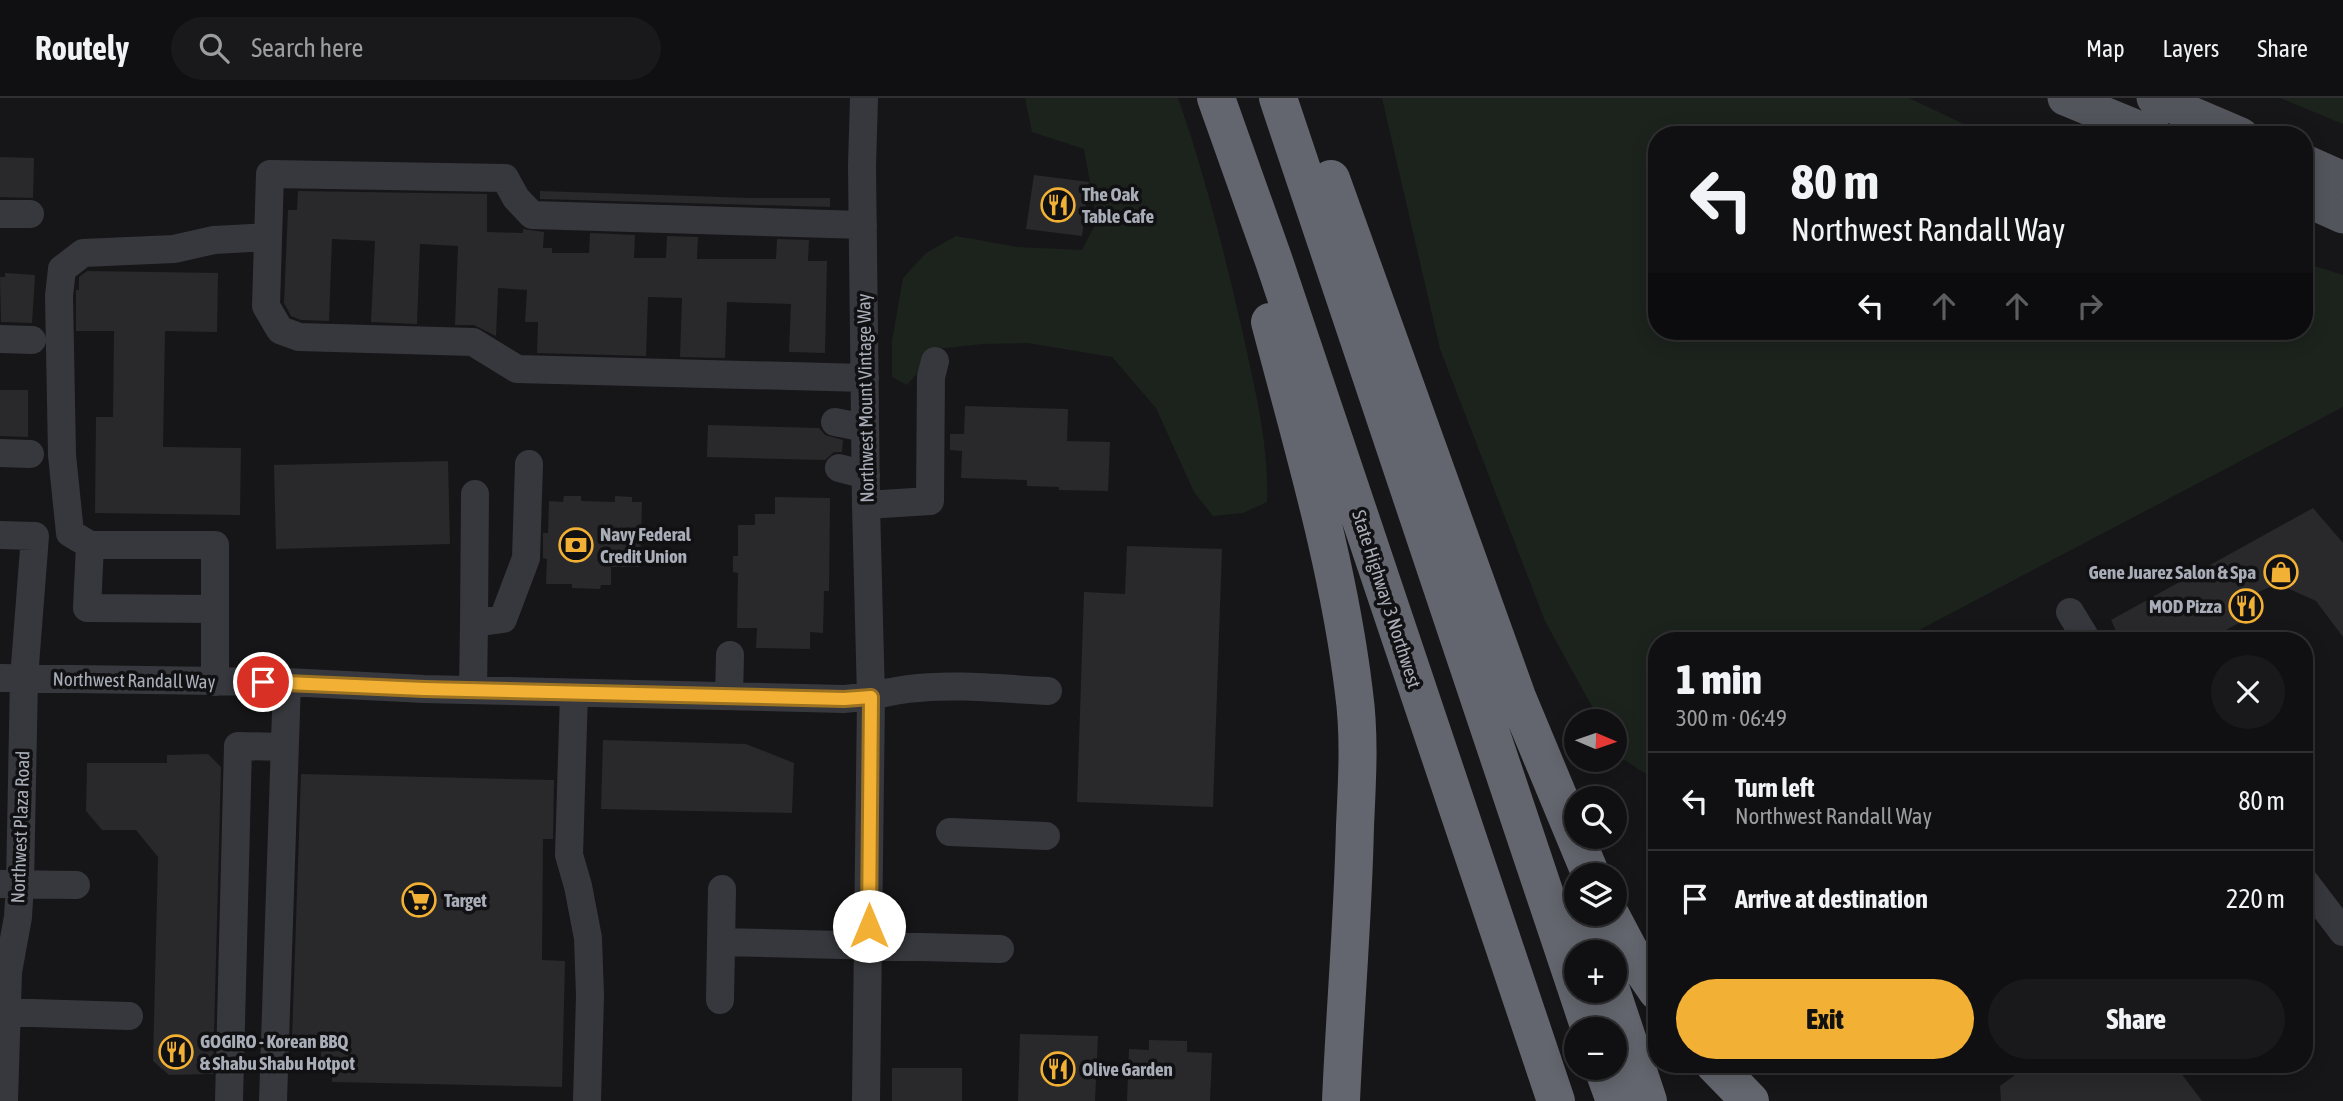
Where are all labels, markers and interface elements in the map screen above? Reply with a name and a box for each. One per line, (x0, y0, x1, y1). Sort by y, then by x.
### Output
search box (171, 17, 661, 80)
text: Routely (35, 29, 129, 67)
icon: search (195, 29, 233, 67)
text: Search here (251, 33, 363, 63)
text: Map (2086, 35, 2125, 62)
text: Layers (2163, 35, 2219, 62)
text: Share (2257, 35, 2308, 62)
text: 80 m (1791, 153, 1879, 209)
icon: left (1676, 154, 1767, 245)
place label: The Oak Table Cafe (1082, 183, 1155, 227)
restaurant icon: The Oak Table Cafe (1039, 186, 1077, 224)
text: Northwest Randall Way (1791, 211, 2065, 248)
icon: left (1852, 287, 1890, 325)
icon: ahead (1925, 287, 1963, 325)
icon: ahead (1998, 287, 2036, 325)
icon: right (2071, 287, 2109, 325)
street label: Northwest Mount Vintage Way (852, 293, 878, 503)
street label: State Highway 3 Northwest (1348, 507, 1426, 691)
place label: Navy Federal Credit Union (600, 523, 692, 567)
bank icon: Navy Federal Credit Union (557, 526, 595, 564)
shop icon: Gene Juarez Salon & Spa (2262, 553, 2300, 591)
place label: Gene Juarez Salon & Spa (2088, 561, 2256, 583)
restaurant icon: MOD Pizza (2227, 587, 2265, 625)
place label: MOD Pizza (2149, 595, 2222, 617)
pin (233, 652, 293, 712)
text: 1 min (1676, 655, 1762, 703)
button: close (2211, 655, 2285, 729)
icon: arrive (244, 663, 282, 701)
street label: Northwest Randall Way (52, 668, 216, 692)
text: 300 m · 06:49 (1676, 705, 1787, 731)
north arrow (1564, 709, 1628, 772)
map controls (1564, 709, 1627, 1080)
street label: Northwest Plaza Road (6, 750, 34, 904)
text: Turn left (1735, 773, 1815, 803)
icon: left (1676, 782, 1714, 820)
button: search (1564, 786, 1627, 849)
text: 80 m (2238, 786, 2285, 816)
text: Northwest Randall Way (1735, 803, 1932, 829)
button: layers (1564, 863, 1627, 926)
icon: arrive (1676, 880, 1714, 918)
supermarket icon: Target (400, 881, 438, 919)
text: Arrive at destination (1735, 884, 1928, 914)
text: 220 m (2226, 884, 2285, 914)
place label: Target (444, 889, 487, 911)
position arrow (832, 889, 906, 963)
button: + (1564, 940, 1627, 1003)
button: Exit (1676, 979, 1974, 1059)
button: Share (1988, 979, 2285, 1059)
button: − (1564, 1017, 1627, 1080)
place label: GOGIRO - Korean BBQ & Shabu Shabu Hotpot (200, 1030, 355, 1074)
restaurant icon: GOGIRO - Korean BBQ & Shabu Shabu Hotpot (157, 1033, 195, 1071)
restaurant icon: Olive Garden (1039, 1050, 1077, 1088)
place label: Olive Garden (1082, 1058, 1173, 1080)

